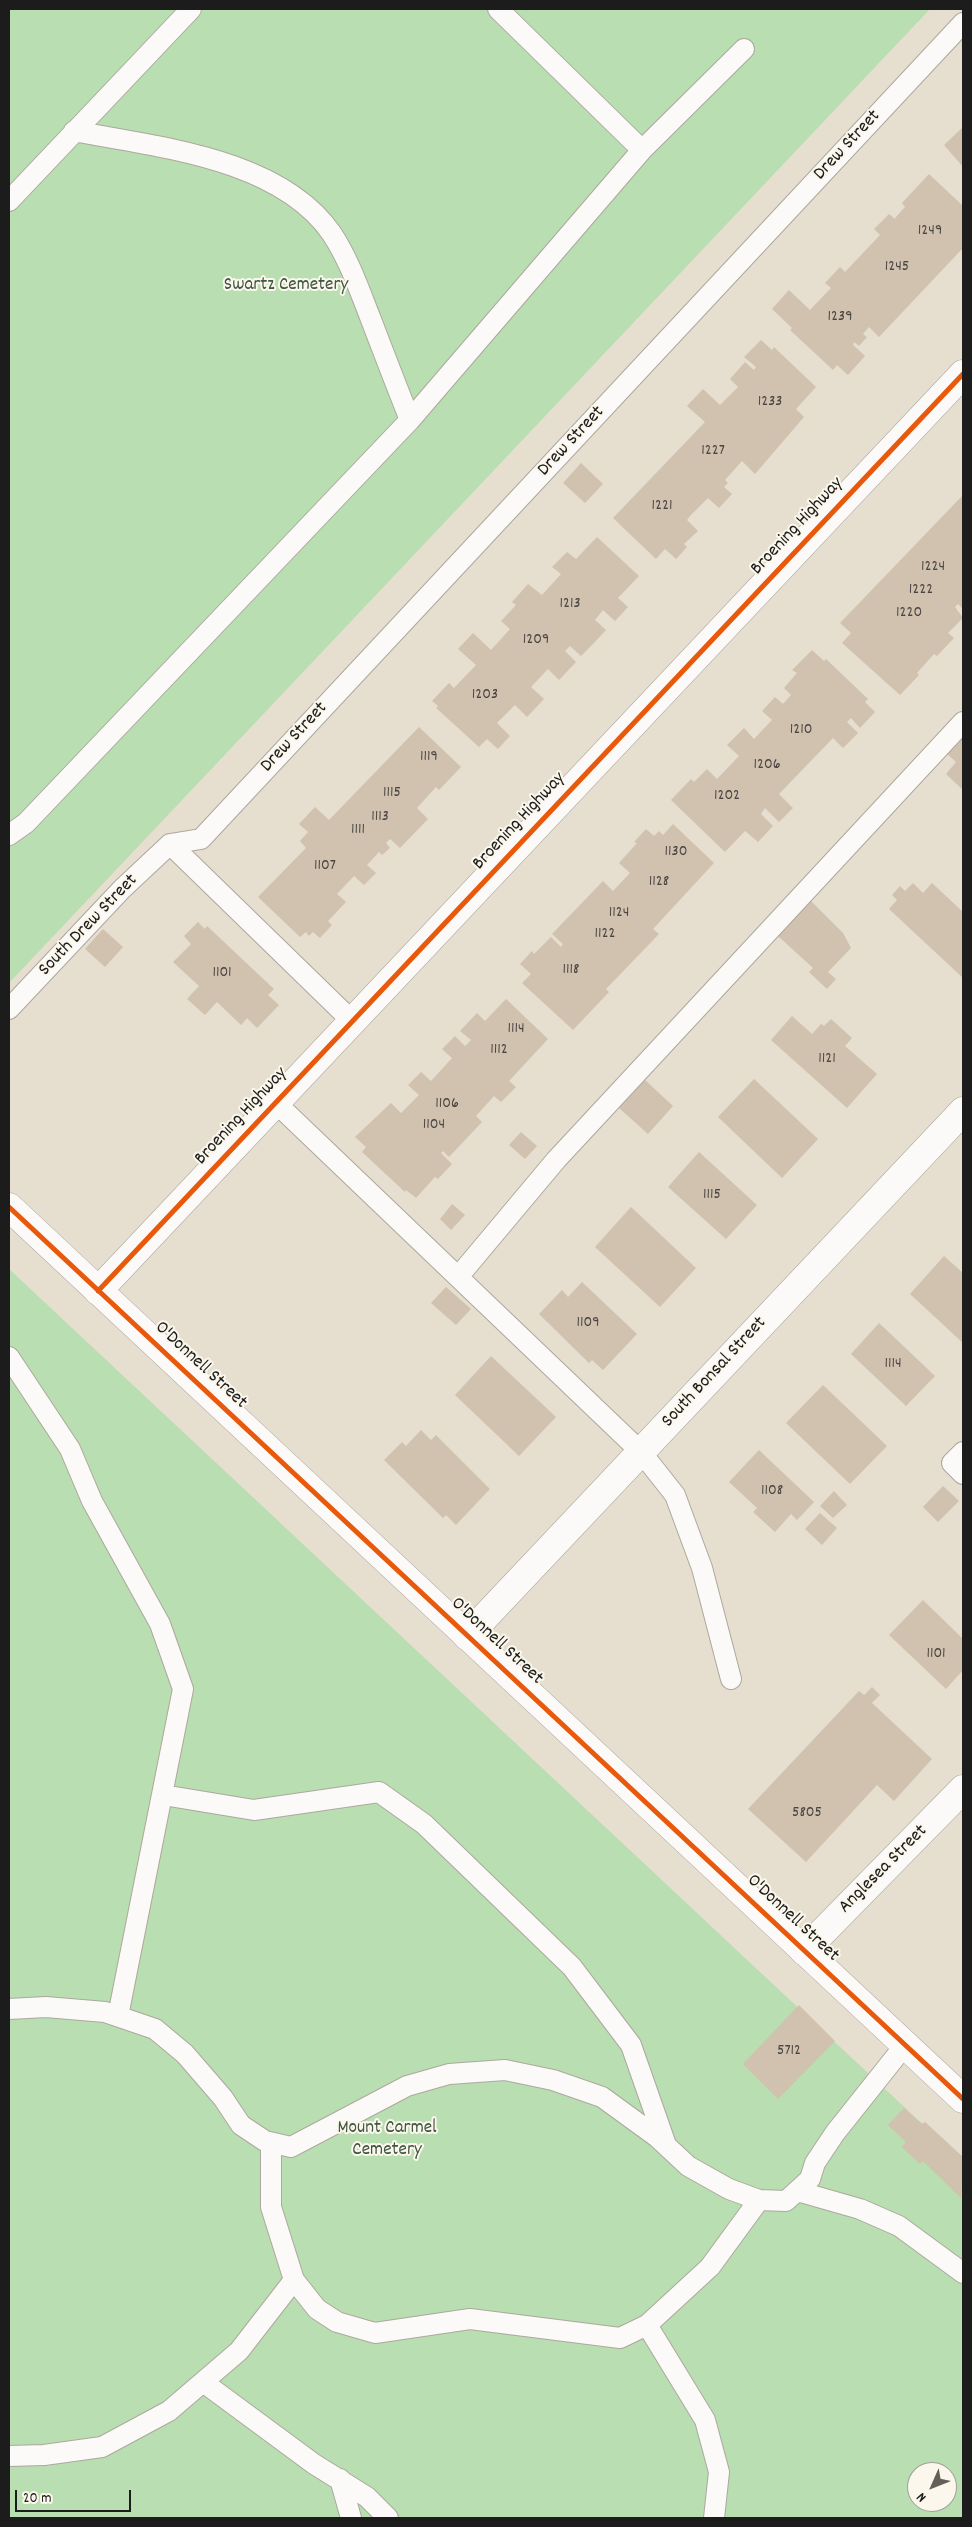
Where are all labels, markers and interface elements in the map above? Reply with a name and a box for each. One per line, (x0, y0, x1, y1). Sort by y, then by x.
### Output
street label: Drew Street (810, 106, 886, 186)
house number: 1249 (918, 222, 942, 242)
house number: 1245 (885, 258, 909, 278)
park label: Swartz Cemetery (224, 275, 348, 297)
house number: 1239 (828, 308, 852, 328)
house number: 1233 (758, 393, 782, 413)
street label: Drew Street (534, 402, 610, 482)
house number: 1227 (701, 442, 725, 462)
street label: Broening Highway (747, 473, 849, 581)
house number: 1221 (652, 497, 672, 517)
house number: 1224 (921, 558, 945, 578)
house number: 1222 (909, 581, 933, 601)
house number: 1213 (559, 595, 581, 615)
house number: 1220 (896, 604, 922, 624)
house number: 1209 (523, 631, 549, 651)
house number: 1203 (472, 686, 498, 706)
street label: Drew Street (257, 698, 333, 778)
house number: 1210 (790, 721, 812, 741)
house number: 1119 (420, 748, 438, 768)
house number: 1206 (753, 756, 781, 776)
street label: Broening Highway (469, 768, 571, 876)
house number: 1115 (383, 784, 401, 804)
house number: 1202 (714, 787, 740, 807)
house number: 1113 (371, 808, 389, 828)
house number: 1111 (351, 821, 365, 841)
house number: 1130 (665, 843, 687, 863)
house number: 1107 (314, 857, 336, 877)
street label: South Drew Street (35, 870, 143, 982)
house number: 1128 (649, 873, 669, 893)
house number: 1124 (609, 904, 629, 924)
house number: 1122 (595, 925, 615, 945)
house number: 1118 (563, 961, 579, 981)
house number: 1101 (212, 964, 232, 984)
house number: 1114 (507, 1020, 525, 1040)
house number: 1112 (490, 1041, 508, 1061)
house number: 1121 (818, 1050, 836, 1070)
street label: Broening Highway (191, 1063, 293, 1171)
house number: 1106 (435, 1095, 459, 1115)
house number: 1104 (423, 1116, 445, 1136)
house number: 1115 (703, 1186, 721, 1206)
street label: South Bonsal Street (658, 1313, 772, 1433)
house number: 1109 (576, 1314, 600, 1334)
street label: O'Donnell Street (149, 1317, 251, 1415)
house number: 1114 (884, 1355, 902, 1375)
house number: 1108 (761, 1482, 783, 1502)
street label: O'Donnell Street (445, 1593, 547, 1691)
house number: 1101 (926, 1645, 946, 1665)
house number: 5805 (792, 1804, 822, 1824)
street label: Anglesea Street (835, 1821, 933, 1919)
street label: O'Donnell Street (741, 1870, 843, 1968)
house number: 5712 (777, 2042, 801, 2062)
park label: Mount Carmel Cemetery (337, 2118, 437, 2162)
north arrow (907, 2462, 957, 2512)
scale bar (18, 2480, 134, 2512)
text: N (912, 2487, 932, 2506)
text: 20 m (23, 2488, 51, 2510)

